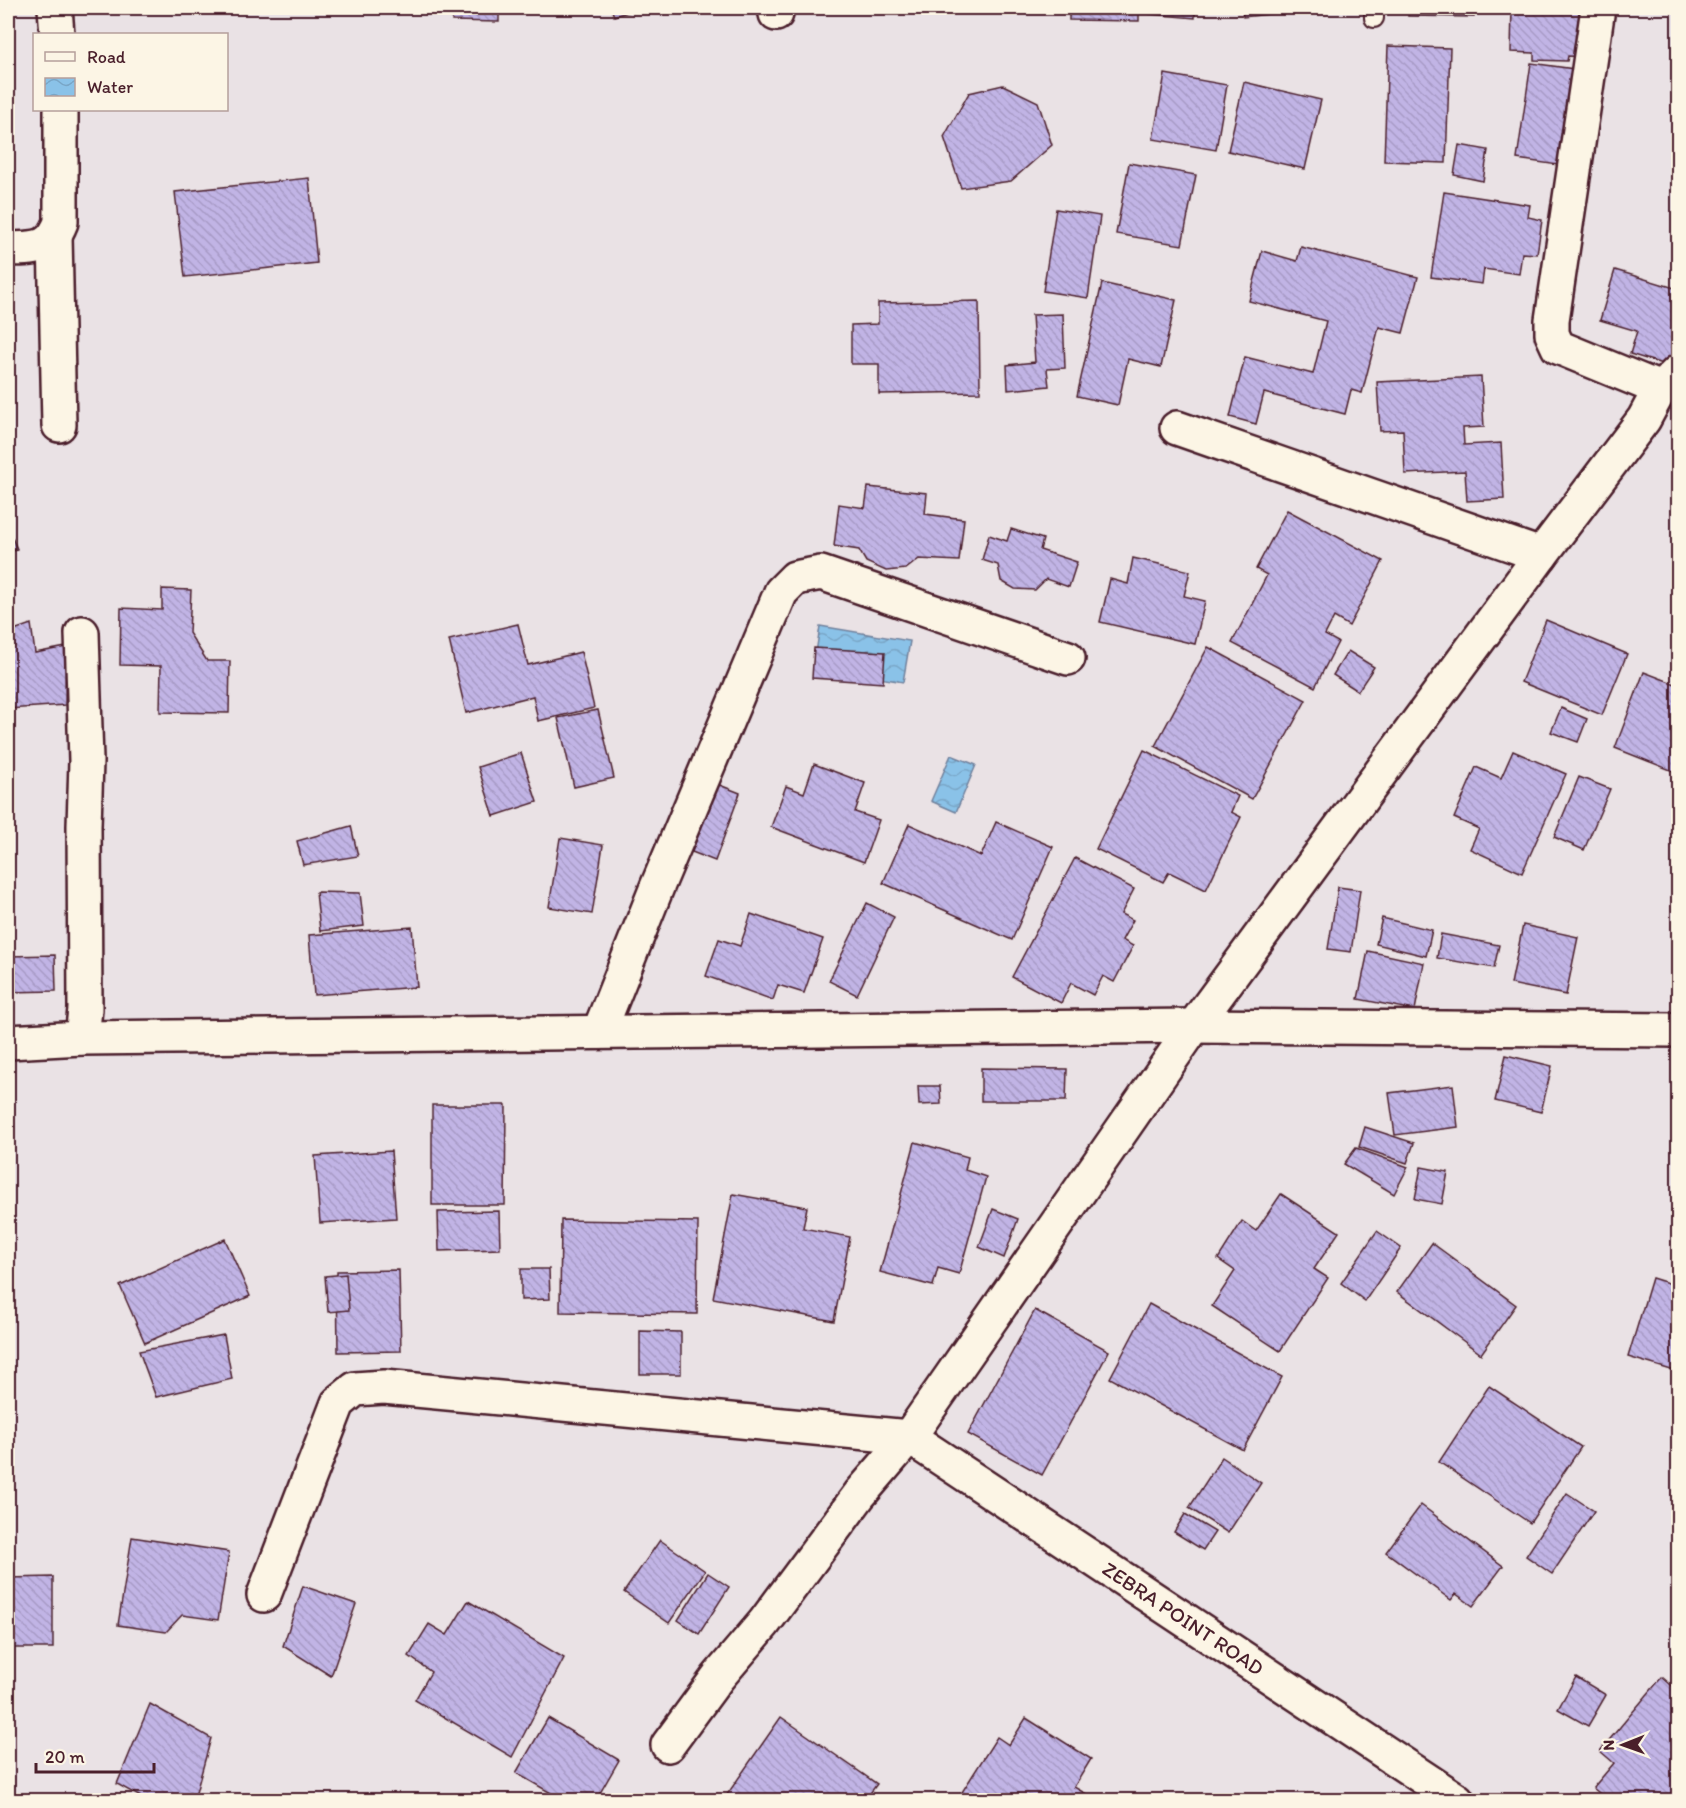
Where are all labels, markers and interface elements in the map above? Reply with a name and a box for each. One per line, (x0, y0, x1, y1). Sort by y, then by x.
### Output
legend (33, 33, 228, 111)
text: Road (87, 46, 126, 68)
text: Water (87, 76, 133, 98)
street label: ZEBRA POINT ROAD (1098, 1556, 1269, 1681)
north arrow (1593, 1715, 1653, 1775)
scale bar (36, 1736, 154, 1774)
text: N (1599, 1740, 1618, 1751)
text: 20 m (45, 1746, 85, 1768)

